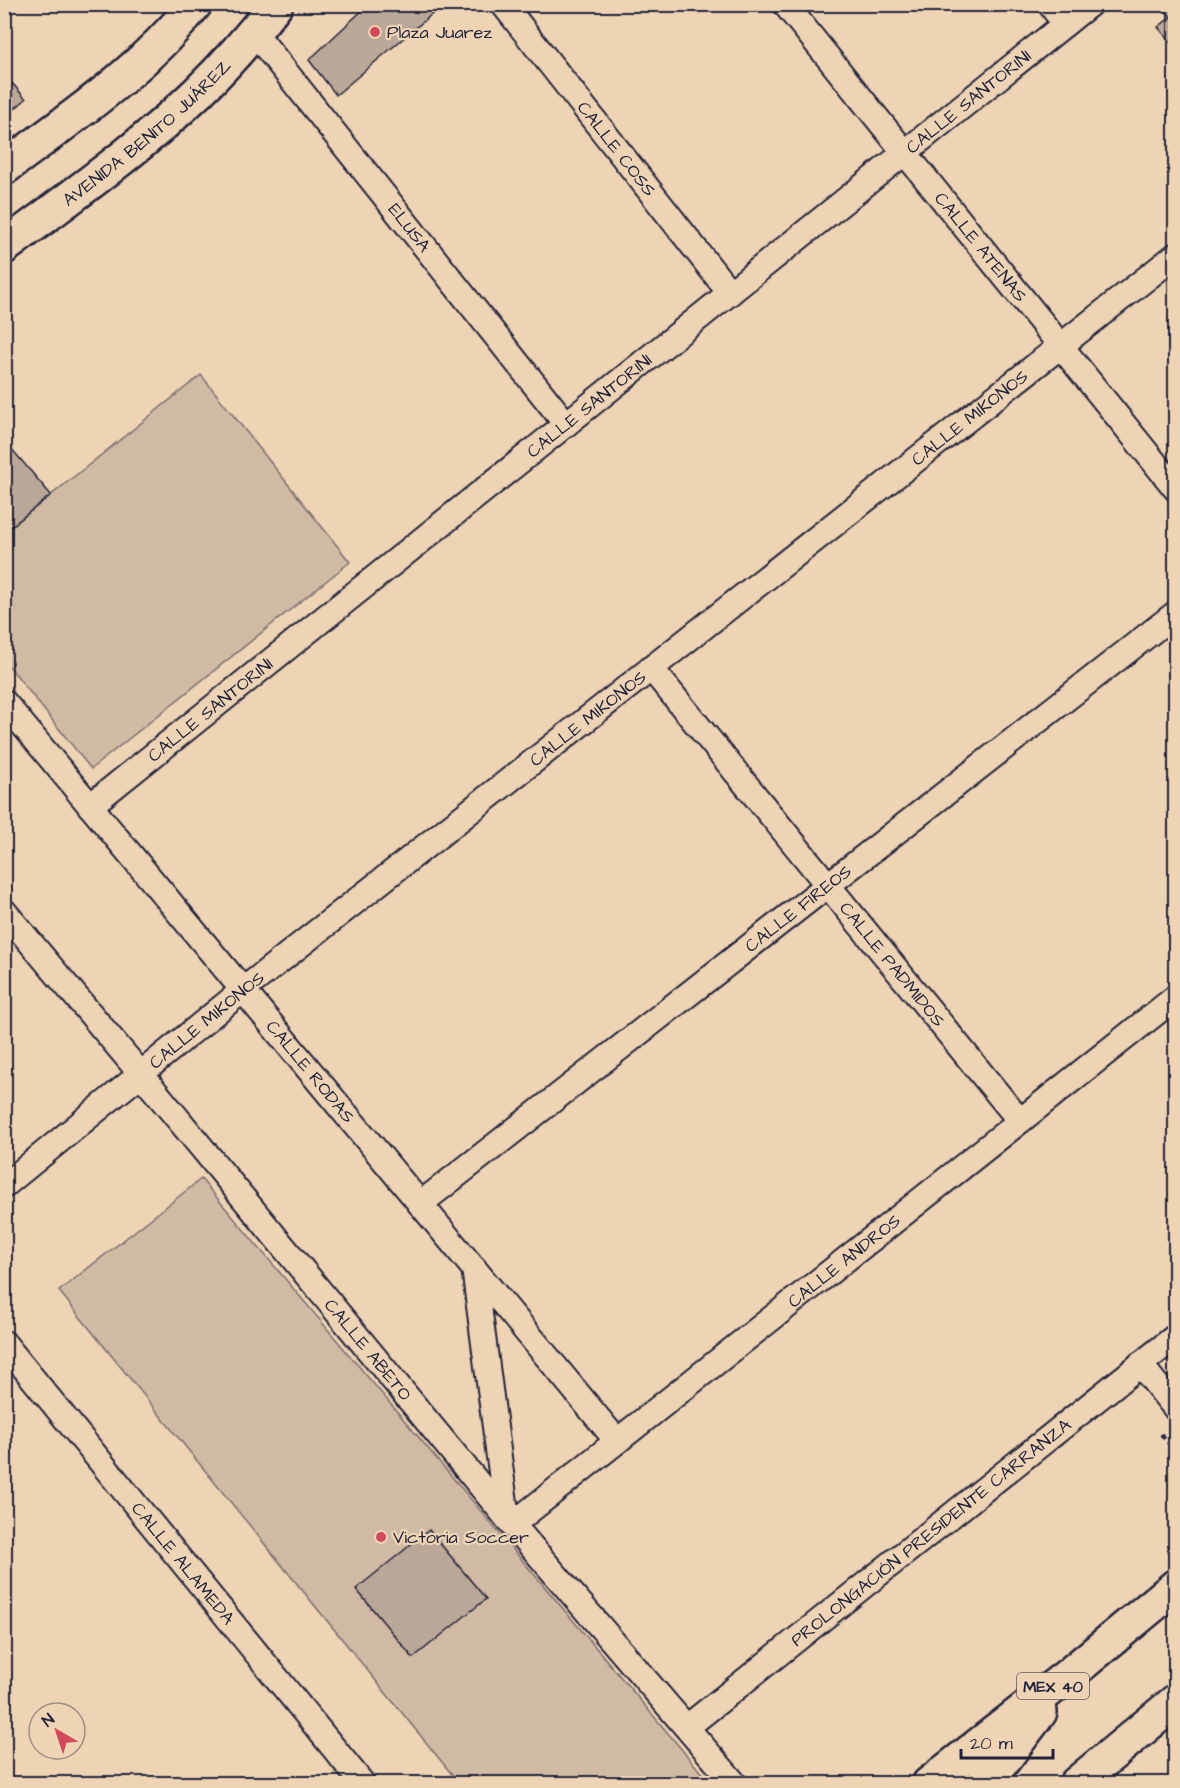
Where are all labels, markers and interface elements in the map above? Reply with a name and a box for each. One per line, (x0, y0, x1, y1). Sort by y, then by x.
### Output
place label: Plaza Juarez (387, 20, 492, 45)
marker: Plaza Juarez (368, 25, 382, 39)
street label: CALLE SANTORINI (901, 44, 1037, 160)
street label: AVENIDA BENITO JUÁREZ (57, 54, 237, 212)
street label: CALLE COSS (571, 96, 662, 202)
street label: CALLE ATENAS (928, 187, 1032, 308)
street label: ELUSA (382, 198, 437, 258)
street label: CALLE SANTORINI (522, 348, 658, 464)
street label: CALLE MIKONOS (906, 364, 1034, 472)
street label: CALLE SANTORINI (142, 652, 278, 768)
street label: CALLE MIKONOS (524, 665, 652, 773)
street label: CALLE FIREOS (740, 859, 857, 958)
street label: CALLE PADMIDOS (833, 897, 950, 1032)
street label: CALLE MIKONOS (144, 966, 270, 1075)
street label: CALLE RODAS (260, 1015, 360, 1129)
street label: CALLE ANDROS (783, 1208, 906, 1314)
street label: CALLE ABETO (318, 1294, 417, 1406)
street label: PROLONGACIÓN PRESIDENTE CARRANZA (785, 1412, 1077, 1652)
street label: CALLE ALAMEDA (125, 1497, 241, 1631)
place label: Victoria Soccer (393, 1525, 529, 1550)
marker: Victoria Soccer (374, 1530, 388, 1544)
road number: MEX 40 (1017, 1673, 1089, 1699)
north arrow (27, 1701, 87, 1761)
text: N (37, 1708, 59, 1732)
scale bar (961, 1722, 1052, 1760)
text: 20 m (970, 1731, 1013, 1756)

